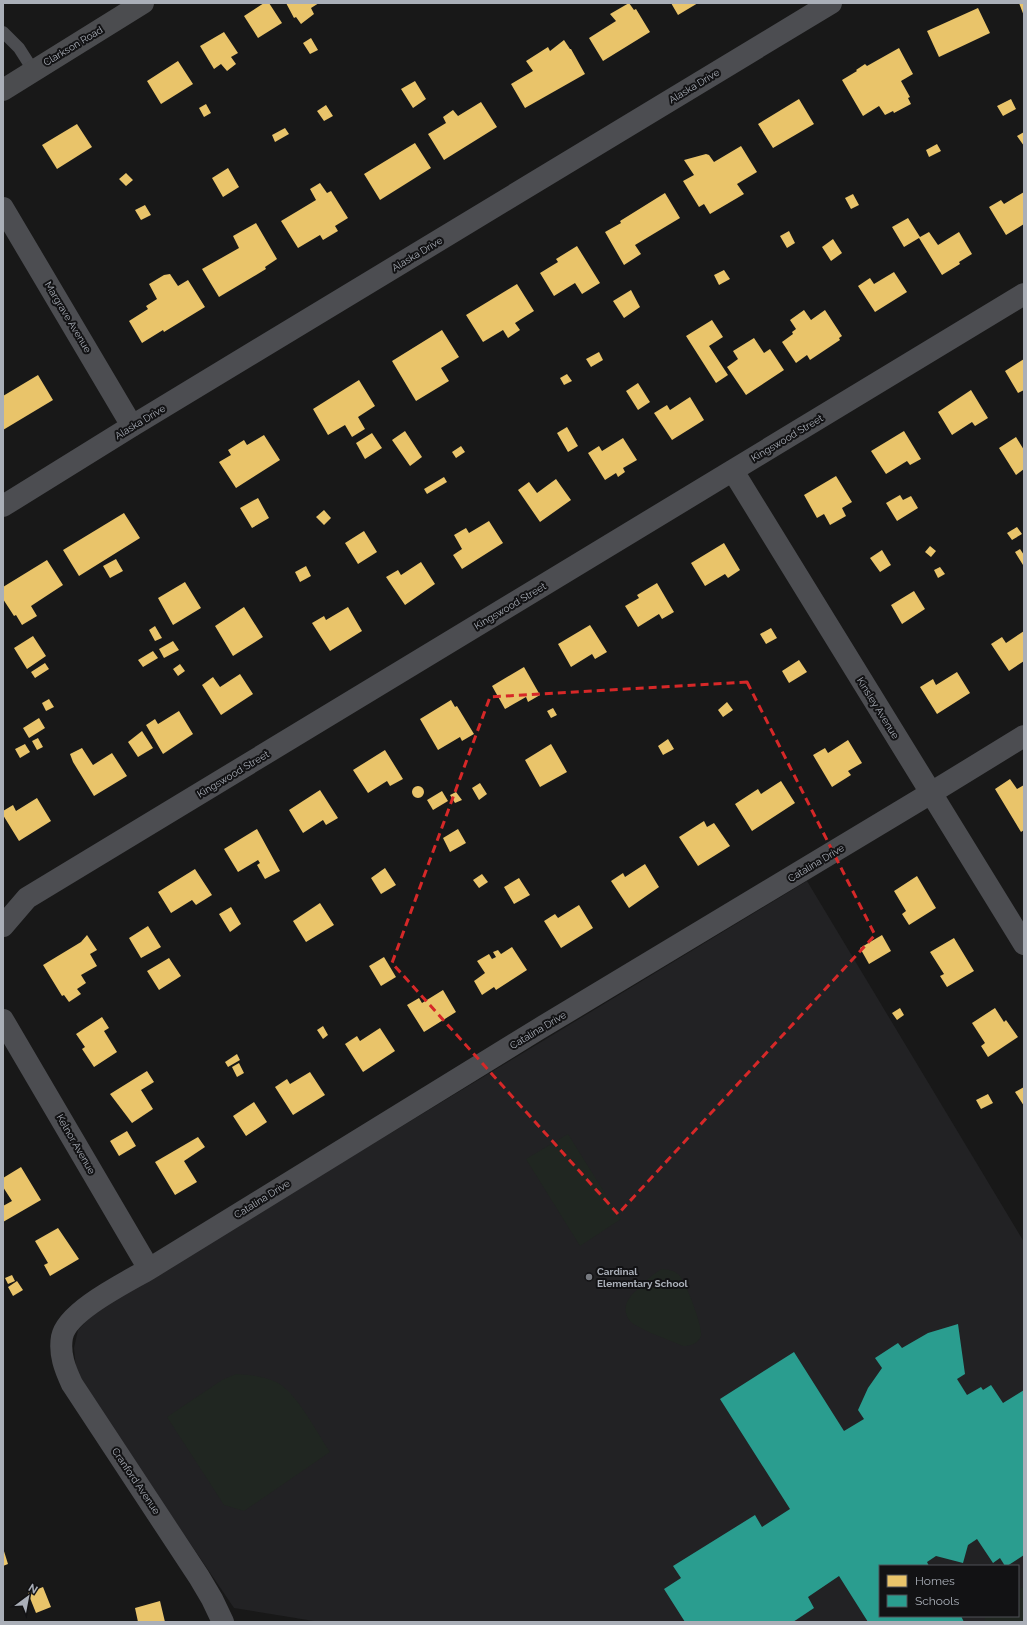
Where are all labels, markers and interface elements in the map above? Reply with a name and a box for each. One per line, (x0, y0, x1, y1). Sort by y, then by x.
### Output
street label: Clarkson Road (41, 24, 105, 68)
street label: Alaska Drive (667, 67, 721, 105)
street label: Alaska Drive (390, 235, 444, 273)
street label: Margrave Avenue (42, 280, 94, 355)
street label: Alaska Drive (113, 403, 167, 441)
street label: Kingswood Street (749, 412, 825, 464)
street label: Kingswood Street (472, 580, 548, 632)
street label: Kinsley Avenue (855, 675, 901, 741)
street label: Kingswood Street (195, 748, 271, 800)
street label: Catalina Drive (786, 842, 846, 884)
street label: Catalina Drive (508, 1009, 568, 1051)
street label: Kelnor Avenue (54, 1112, 98, 1176)
street label: Catalina Drive (232, 1177, 292, 1221)
place label: Cardinal Elementary School (597, 1266, 689, 1289)
marker: Cardinal Elementary School (584, 1272, 594, 1282)
street label: Cranford Avenue (110, 1446, 162, 1516)
legend (879, 1565, 1019, 1617)
text: Homes (915, 1574, 955, 1588)
north arrow (8, 1577, 48, 1617)
text: N (26, 1581, 40, 1597)
text: Schools (915, 1594, 959, 1608)

